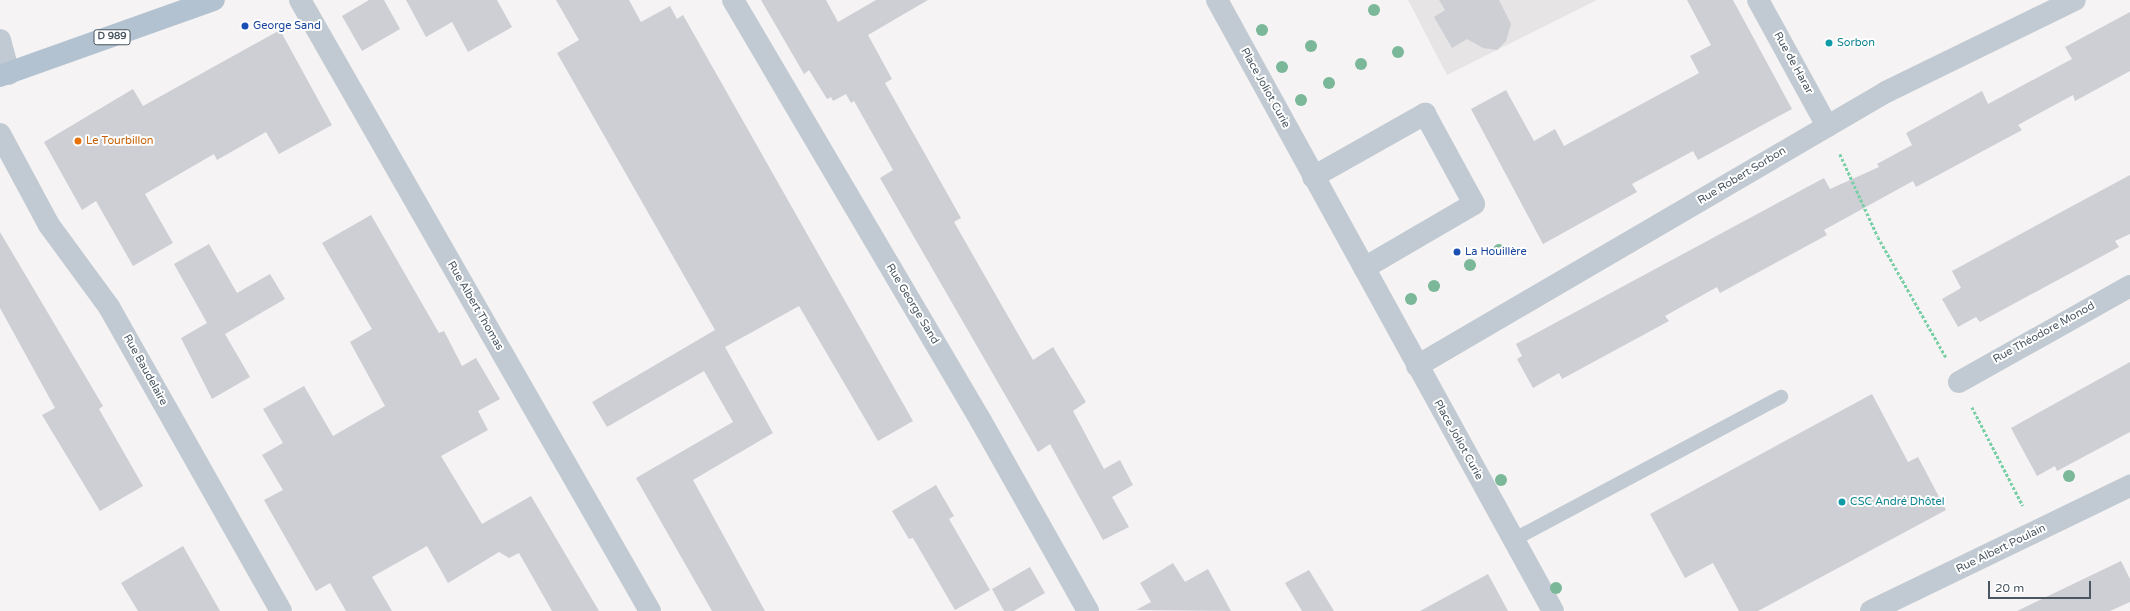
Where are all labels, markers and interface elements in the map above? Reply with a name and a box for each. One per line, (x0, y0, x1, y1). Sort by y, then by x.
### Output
place label: George Sand (253, 19, 321, 33)
marker: George Sand (240, 21, 250, 31)
road number: D 989 (93, 29, 131, 45)
street label: Rue de Harar (1771, 30, 1815, 96)
place label: Sorbon (1837, 36, 1875, 50)
marker: Sorbon (1824, 38, 1834, 48)
street label: Place Joliot Curie (1238, 46, 1292, 130)
place label: Le Tourbillon (86, 134, 154, 148)
marker: Le Tourbillon (73, 136, 83, 146)
street label: Rue Robert Sorbon (1695, 144, 1789, 208)
place label: La Houillère (1465, 245, 1527, 259)
marker: La Houillère (1452, 247, 1462, 257)
street label: Rue Albert Thomas (444, 259, 506, 353)
street label: Rue George Sand (883, 261, 941, 347)
street label: Rue Théodore Monod (1991, 300, 2097, 366)
street label: Rue Baudelaire (120, 332, 170, 408)
street label: Place Joliot Curie (1431, 398, 1485, 482)
place label: CSC André Dhôtel (1850, 495, 1944, 509)
marker: CSC André Dhôtel (1837, 497, 1847, 507)
street label: Rue Albert Poulain (1954, 522, 2048, 576)
scale bar (1990, 573, 2093, 599)
text: 20 m (1995, 581, 2024, 595)

